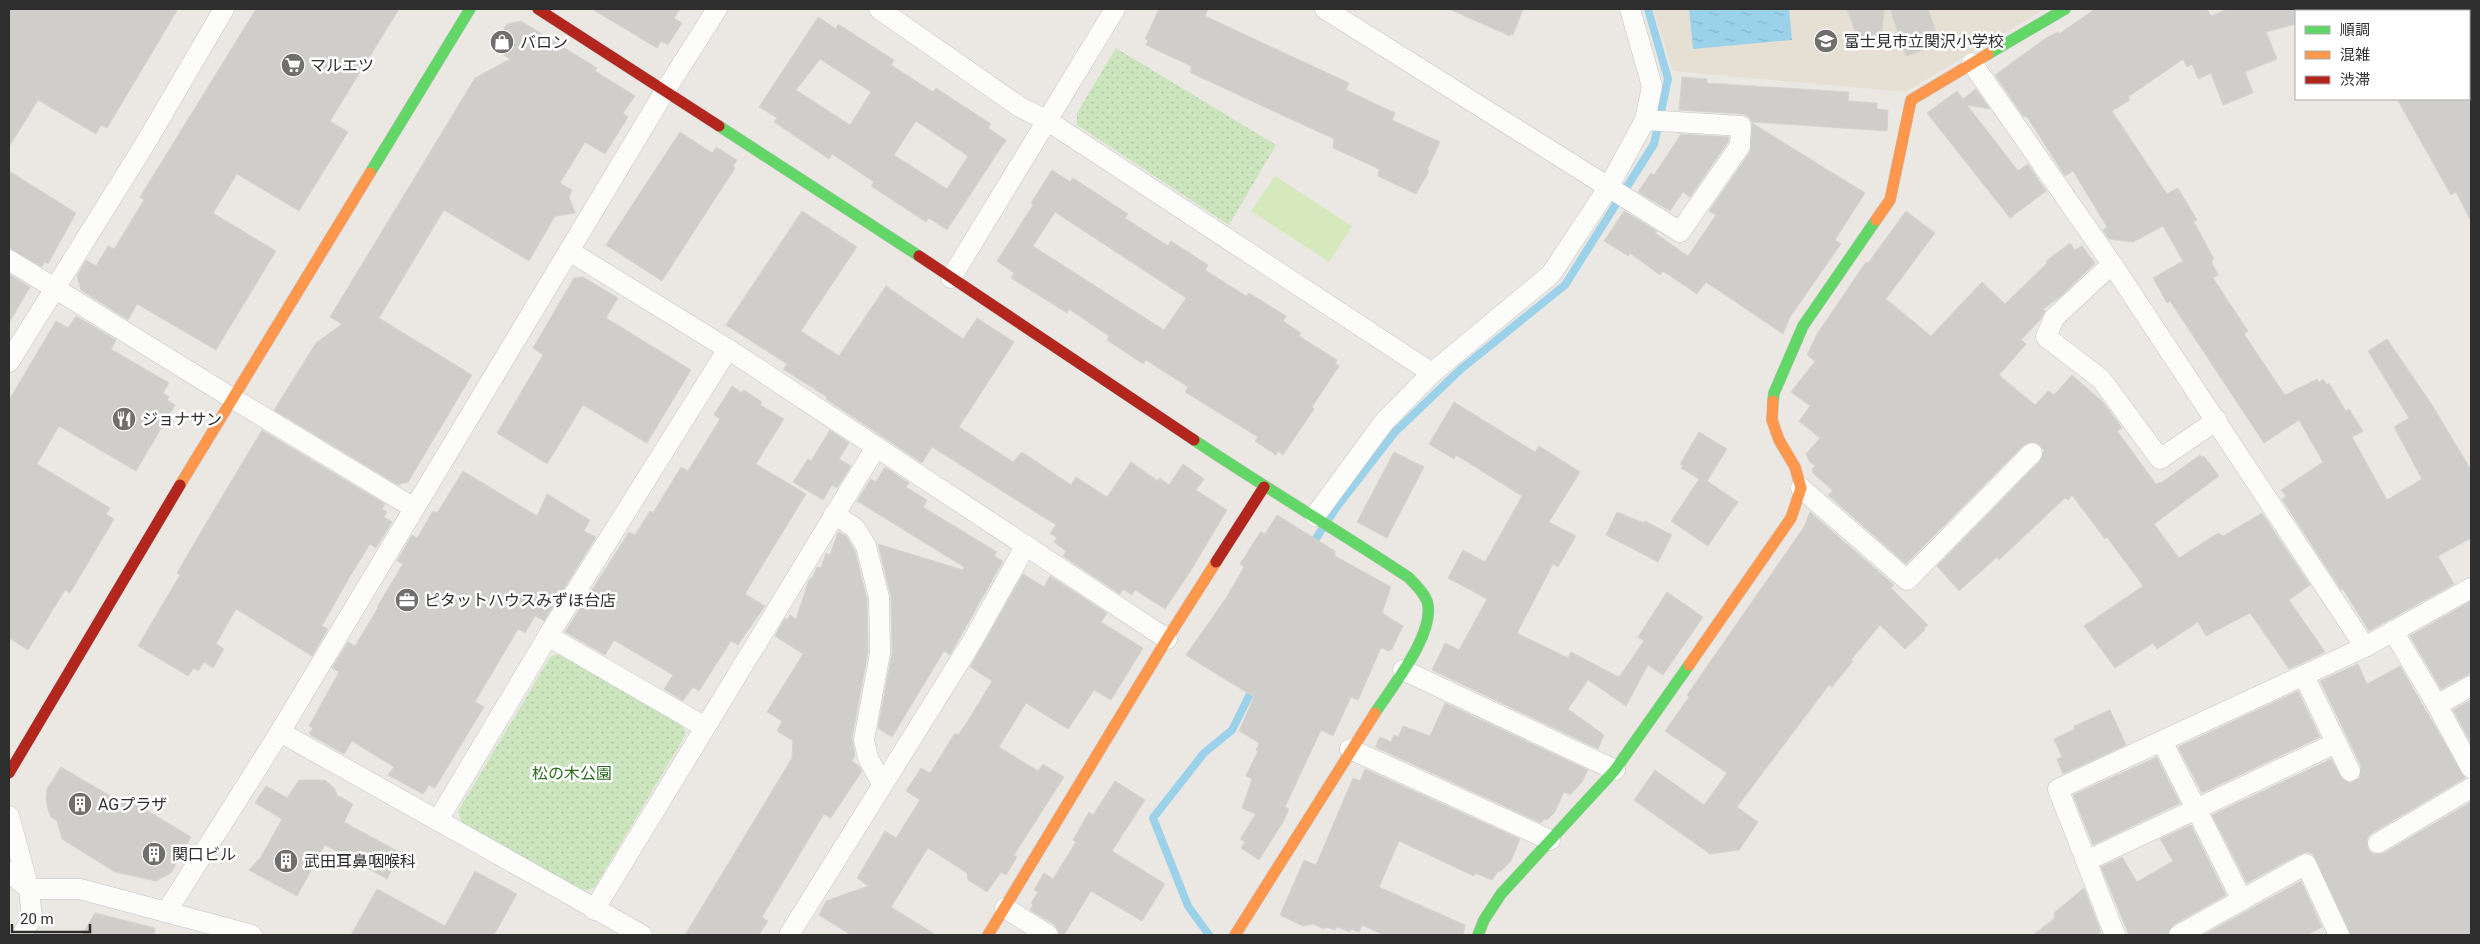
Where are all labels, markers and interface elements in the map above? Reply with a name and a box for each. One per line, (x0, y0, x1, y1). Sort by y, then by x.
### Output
legend (2295, 10, 2470, 100)
text: 順調 (2340, 21, 2370, 39)
school or university icon: 富士見市立関沢小学校 (1813, 28, 1839, 54)
shop icon: バロン (489, 29, 515, 55)
place label: 富士見市立関沢小学校 (1844, 32, 2004, 51)
place label: バロン (520, 33, 568, 52)
text: 混雑 (2340, 46, 2370, 64)
supermarket icon: マルエツ (280, 52, 306, 78)
place label: マルエツ (310, 56, 374, 75)
text: 渋滞 (2340, 71, 2370, 89)
restaurant icon: ジョナサン (111, 406, 137, 432)
place label: ジョナサン (142, 410, 222, 429)
office icon: ピタットハウスみずほ台店 (394, 587, 420, 613)
place label: ピタットハウスみずほ台店 (424, 591, 616, 610)
park label: 松の木公園 (532, 764, 612, 783)
building icon: AGプラザ (67, 791, 93, 817)
place label: AGプラザ (98, 795, 167, 814)
building icon: 関口ビル (141, 841, 167, 867)
place label: 関口ビル (172, 845, 236, 864)
building icon: 武田耳鼻咽喉科 (273, 848, 299, 874)
place label: 武田耳鼻咽喉科 (304, 852, 416, 871)
scale bar (12, 902, 90, 934)
text: 20 m (20, 910, 54, 928)

